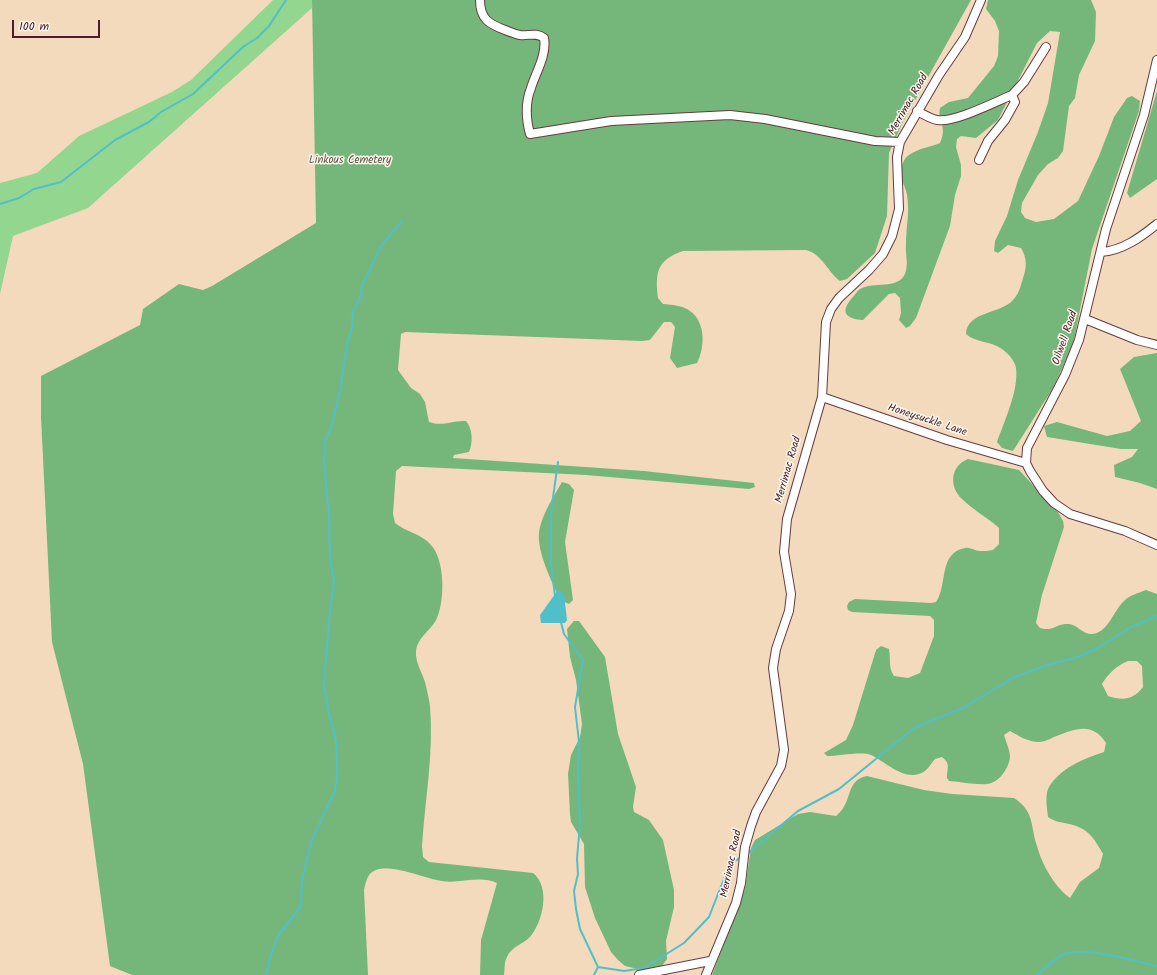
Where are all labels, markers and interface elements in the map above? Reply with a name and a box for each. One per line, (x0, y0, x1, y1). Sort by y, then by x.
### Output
scale bar (14, 12, 102, 38)
text: 100 m (19, 17, 49, 36)
street label: Merrimac Road (886, 72, 932, 138)
park label: Linkous Cemetery (309, 154, 391, 168)
street label: Oilwell Road (1051, 309, 1081, 367)
street label: Honeysuckle Lane (886, 402, 968, 440)
street label: Merrimac Road (773, 435, 805, 505)
street label: Merrimac Road (718, 829, 746, 899)

